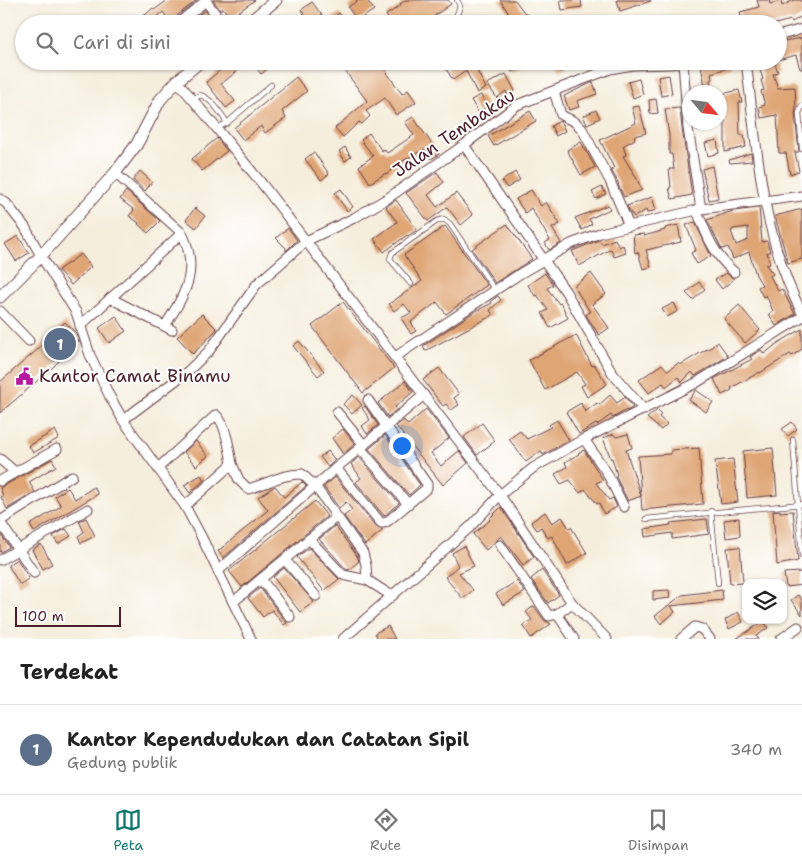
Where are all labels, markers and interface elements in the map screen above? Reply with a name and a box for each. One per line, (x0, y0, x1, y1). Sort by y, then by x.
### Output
search box (15, 15, 787, 70)
icon: search (33, 29, 61, 57)
text: Cari di sini (73, 30, 171, 55)
street label: Jalan Tembakau (388, 83, 520, 183)
north arrow (682, 85, 727, 130)
pin: 1 (44, 325, 76, 363)
place label: Kantor Camat Binamu (39, 364, 231, 388)
public building icon: Kantor Camat Binamu (15, 366, 35, 386)
your location (389, 433, 415, 459)
map controls (742, 579, 787, 624)
button: layers (742, 579, 787, 624)
scale bar (15, 604, 121, 627)
text: 100 m (22, 607, 64, 625)
text: Terdekat (20, 658, 118, 686)
text: Kantor Kependudukan dan Catatan Sipil (67, 727, 469, 752)
text: 1 (32, 739, 40, 760)
text: 340 m (730, 739, 782, 760)
text: Gedung publik (67, 752, 178, 773)
tab: Peta (113, 806, 143, 854)
tab: Rute (370, 806, 401, 854)
tab: Disimpan (628, 806, 689, 854)

